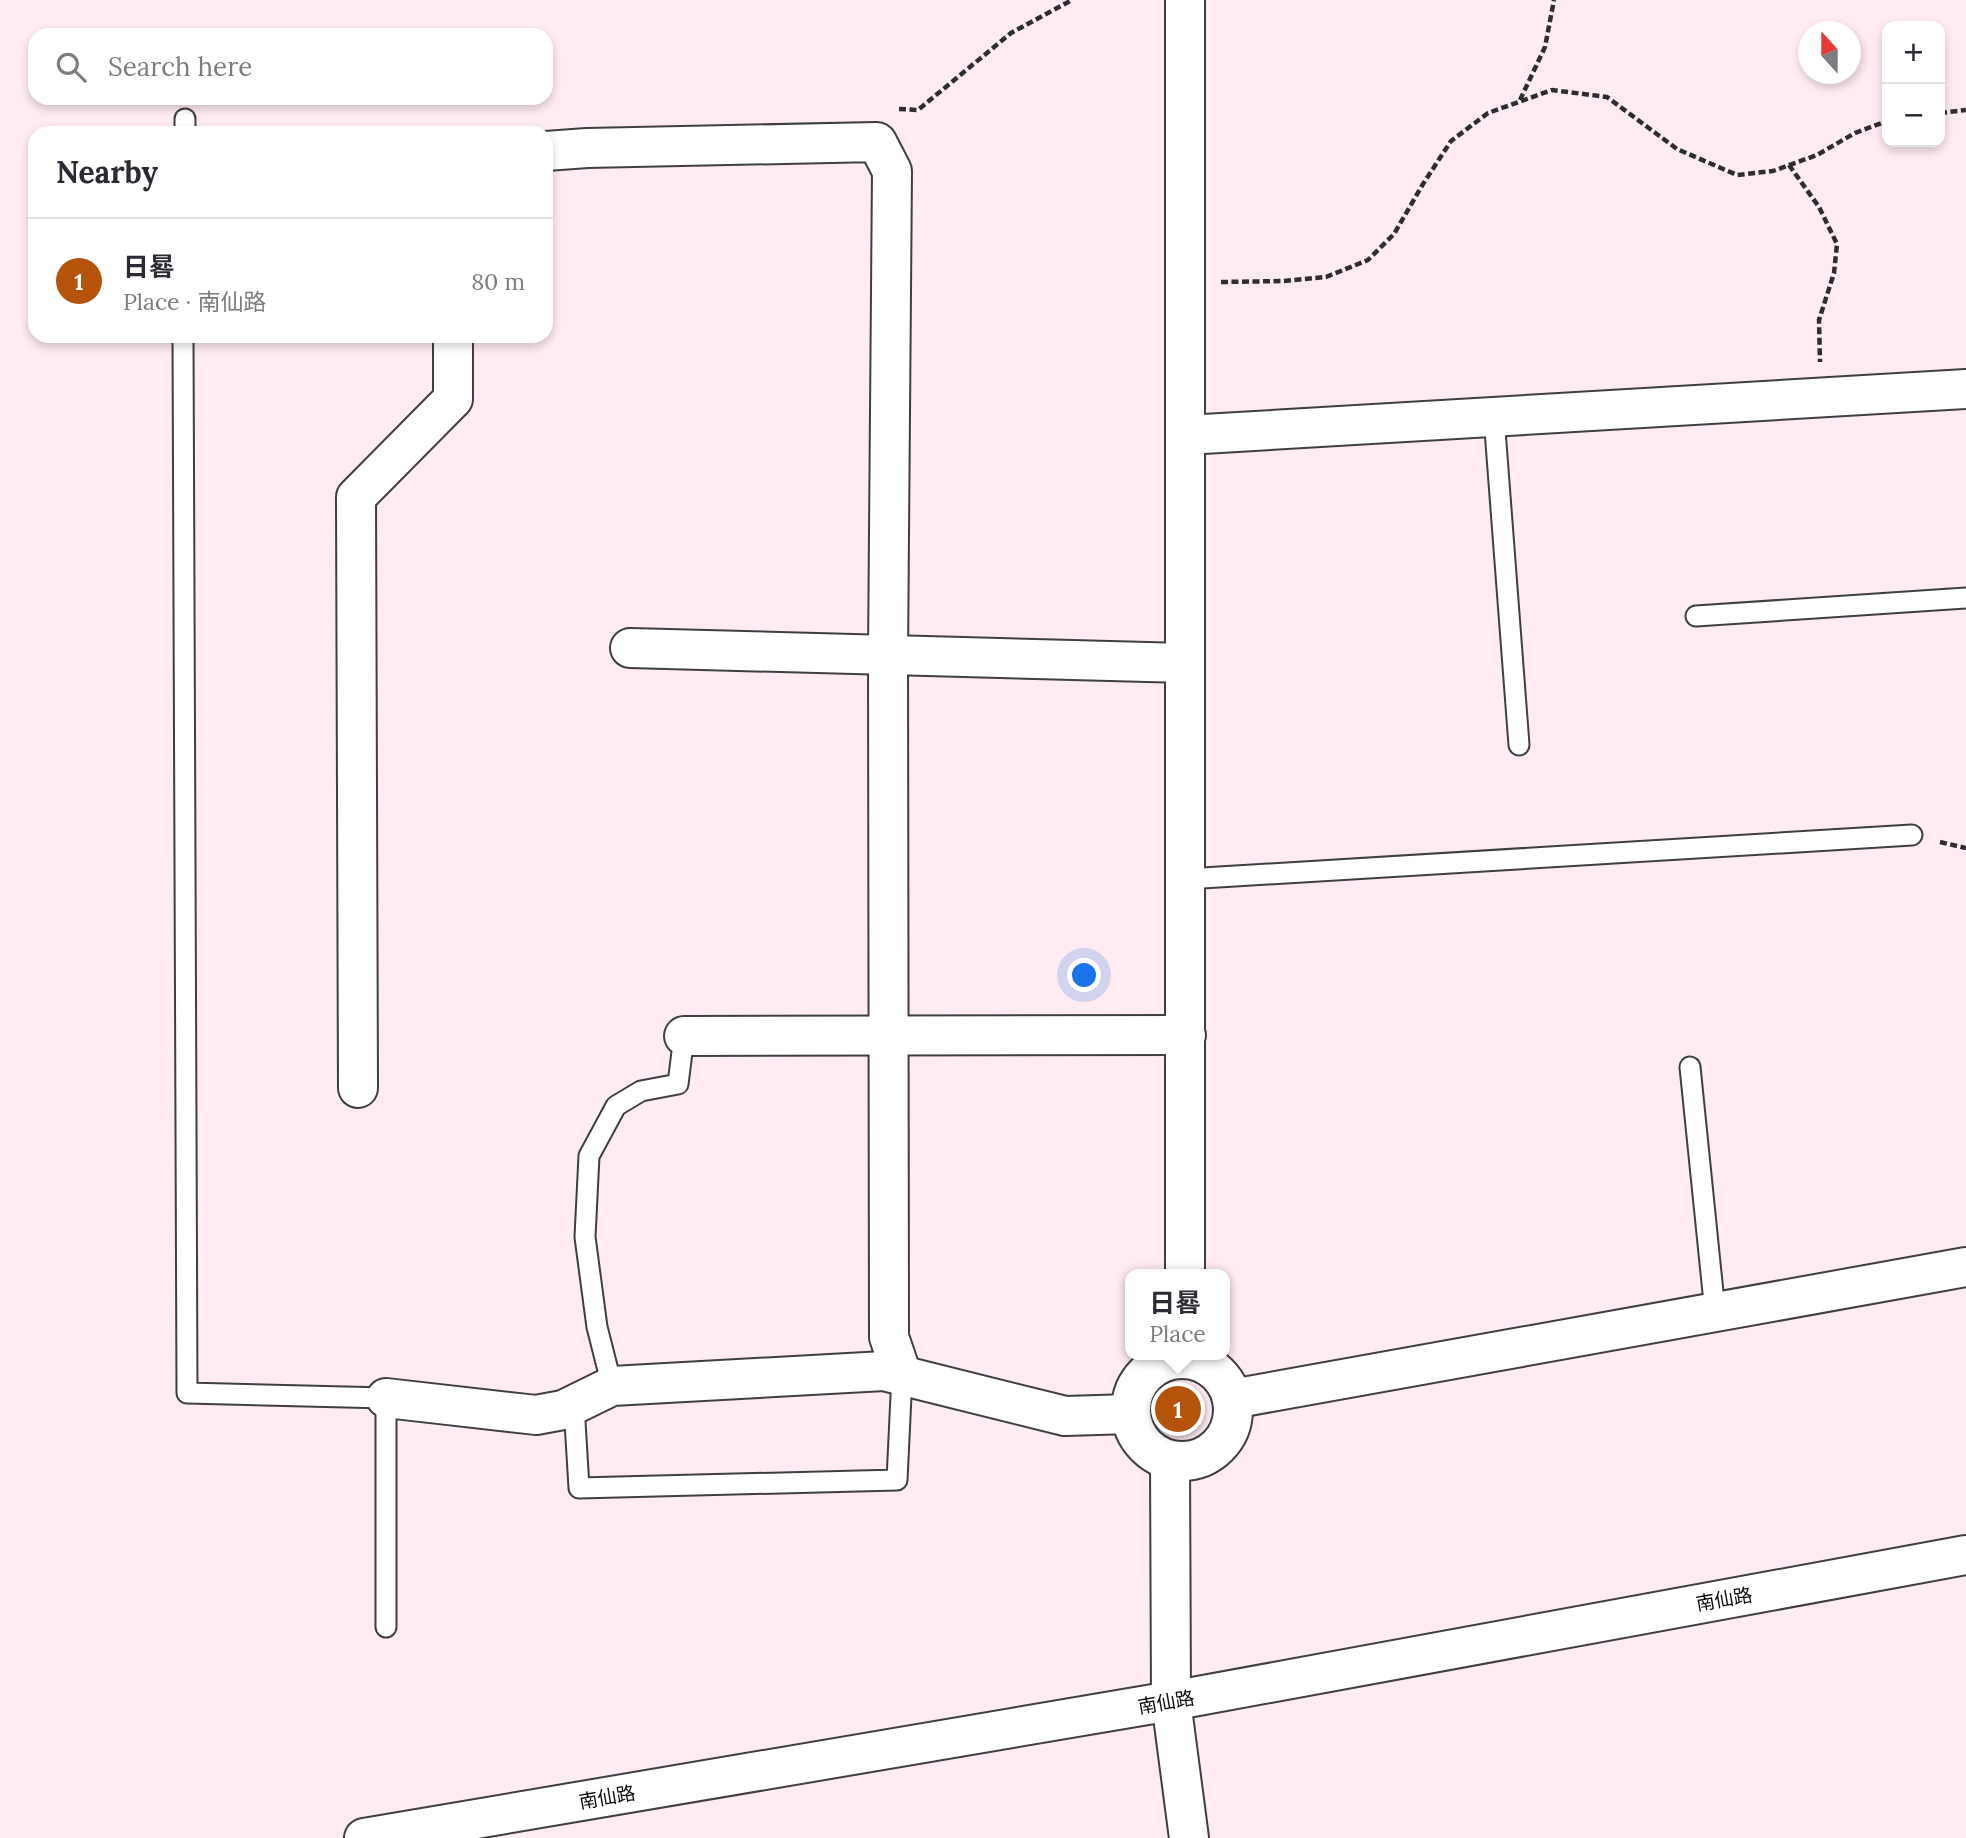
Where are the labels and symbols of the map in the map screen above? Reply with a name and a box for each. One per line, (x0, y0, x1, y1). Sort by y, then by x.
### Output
north arrow (1798, 21, 1861, 84)
your location (1067, 958, 1101, 992)
pin: 1 (1155, 1383, 1201, 1435)
street label: 南仙路 (1694, 1582, 1754, 1616)
street label: 南仙路 (1136, 1685, 1196, 1719)
street label: 南仙路 (577, 1780, 637, 1814)

